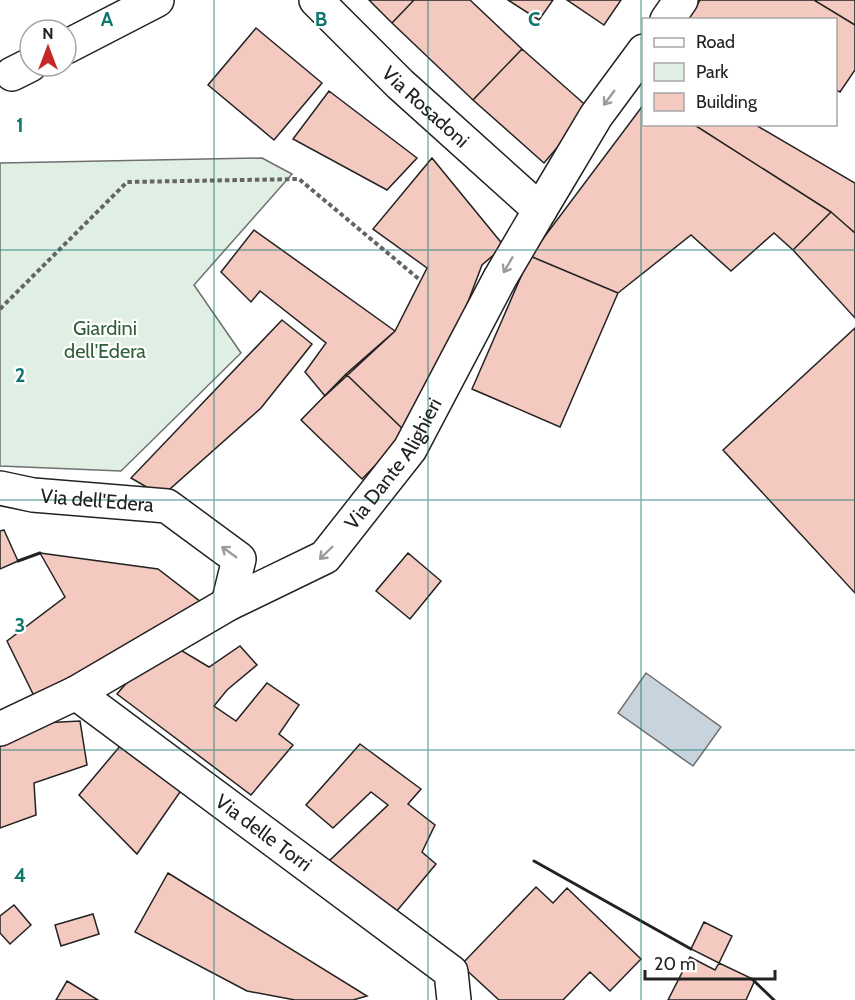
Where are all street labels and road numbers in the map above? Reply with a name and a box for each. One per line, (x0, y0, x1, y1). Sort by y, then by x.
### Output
street label: Via Rosadoni (377, 61, 474, 152)
street label: Via Dante Alighieri (339, 394, 447, 534)
street label: Via dell'Edera (40, 484, 155, 517)
street label: Via delle Torri (211, 789, 317, 876)

